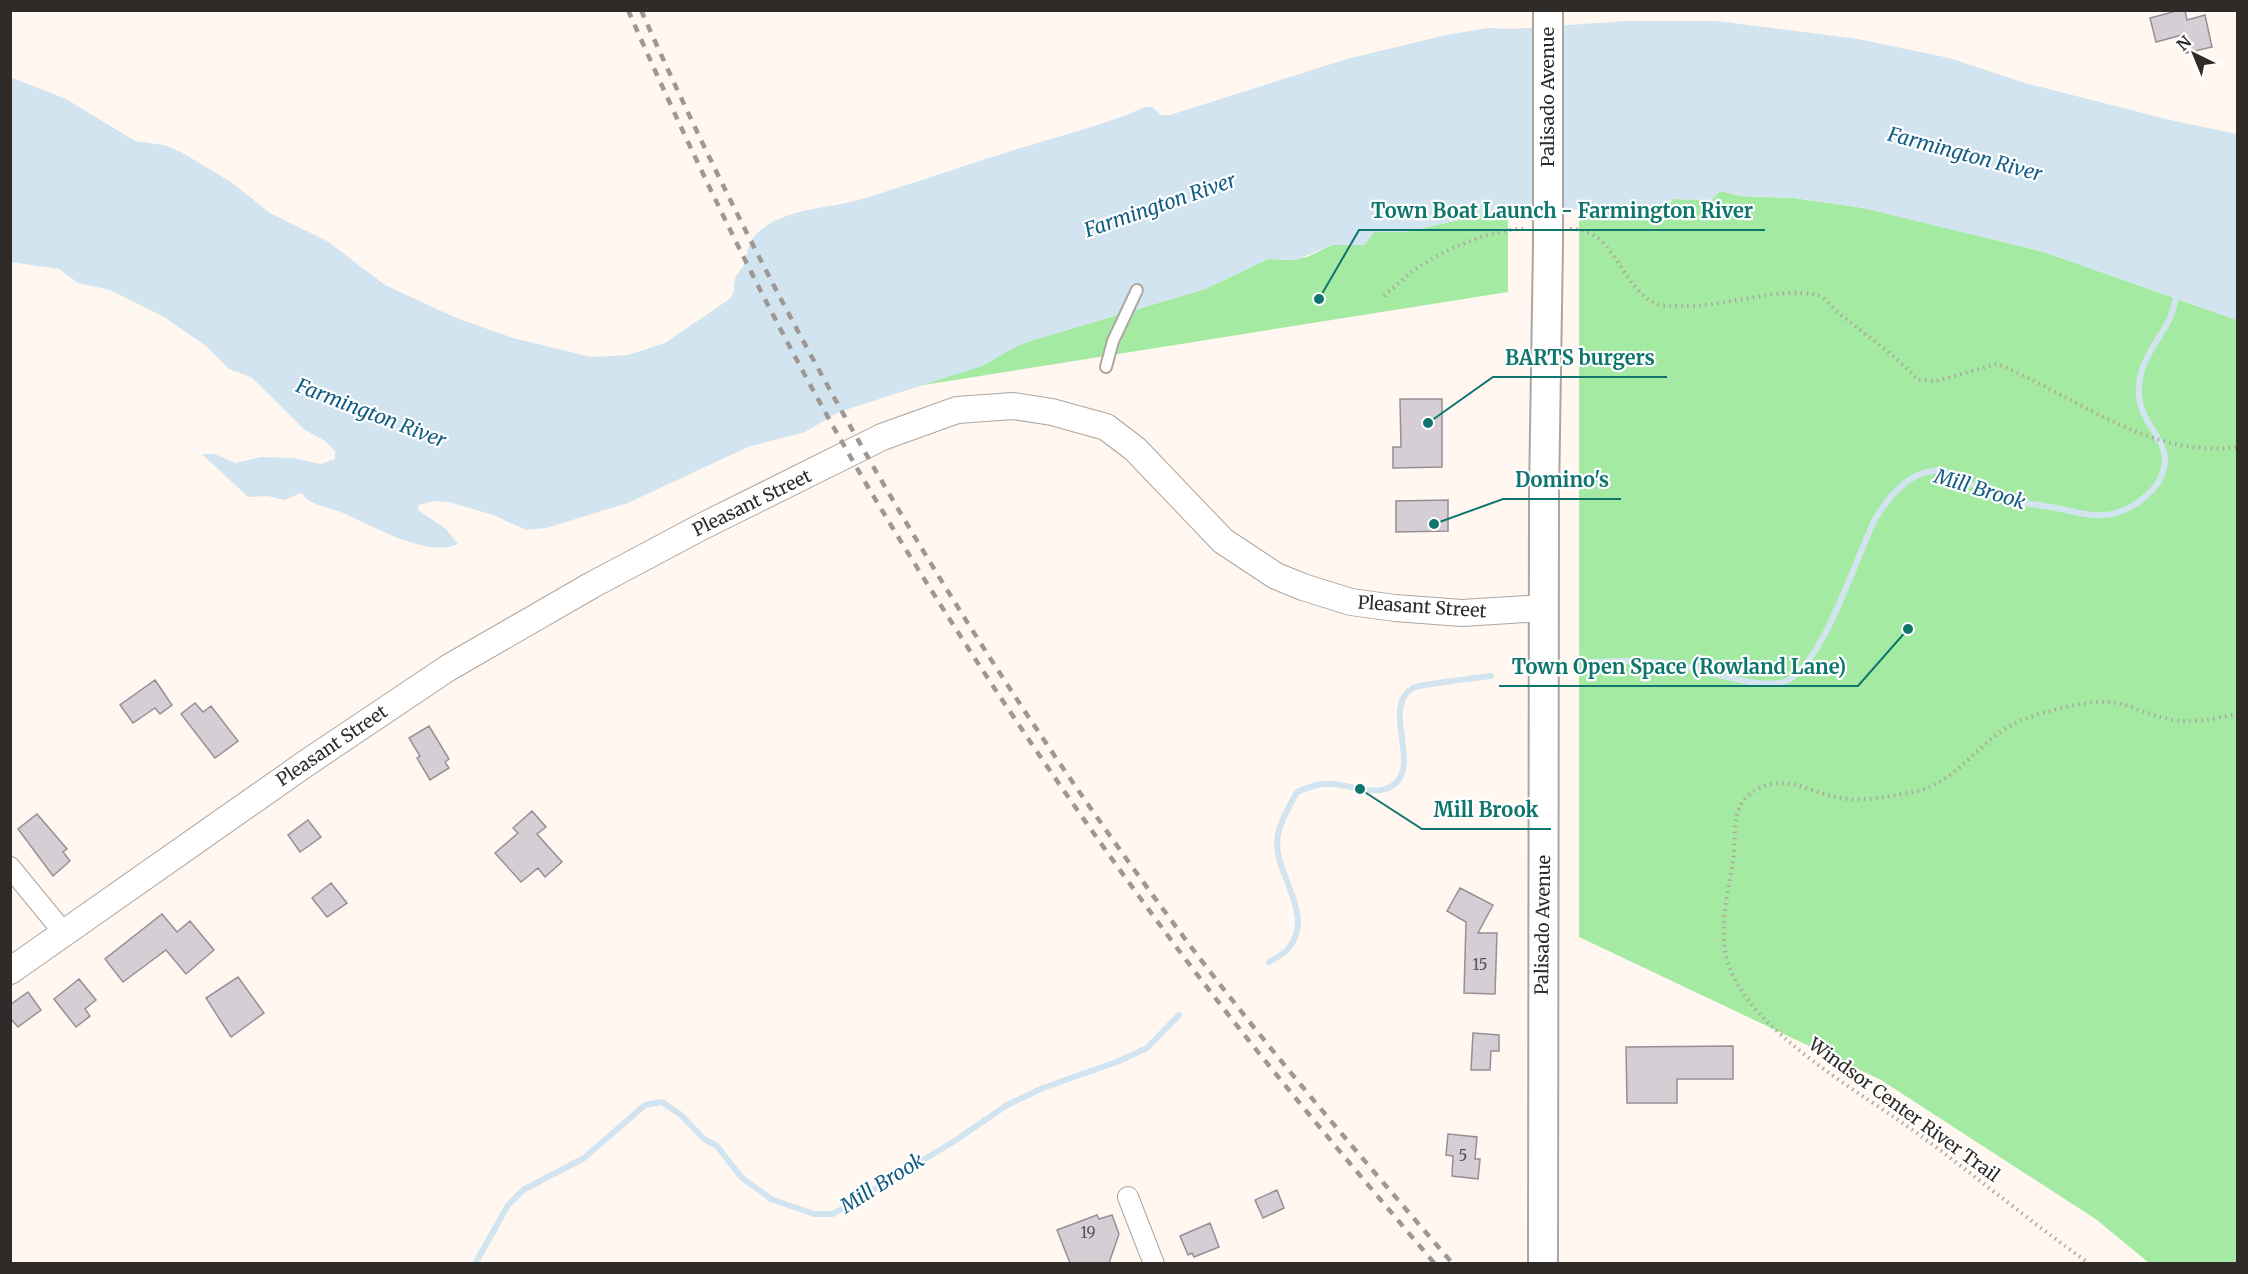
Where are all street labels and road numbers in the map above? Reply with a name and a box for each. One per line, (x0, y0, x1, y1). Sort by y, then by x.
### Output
street label: Palisado Avenue (1536, 27, 1559, 167)
street label: Pleasant Street (689, 464, 815, 541)
street label: Pleasant Street (1357, 591, 1487, 622)
street label: Pleasant Street (272, 700, 392, 791)
street label: Palisado Avenue (1530, 855, 1555, 995)
street label: Windsor Center River Trail (1803, 1032, 2005, 1187)

